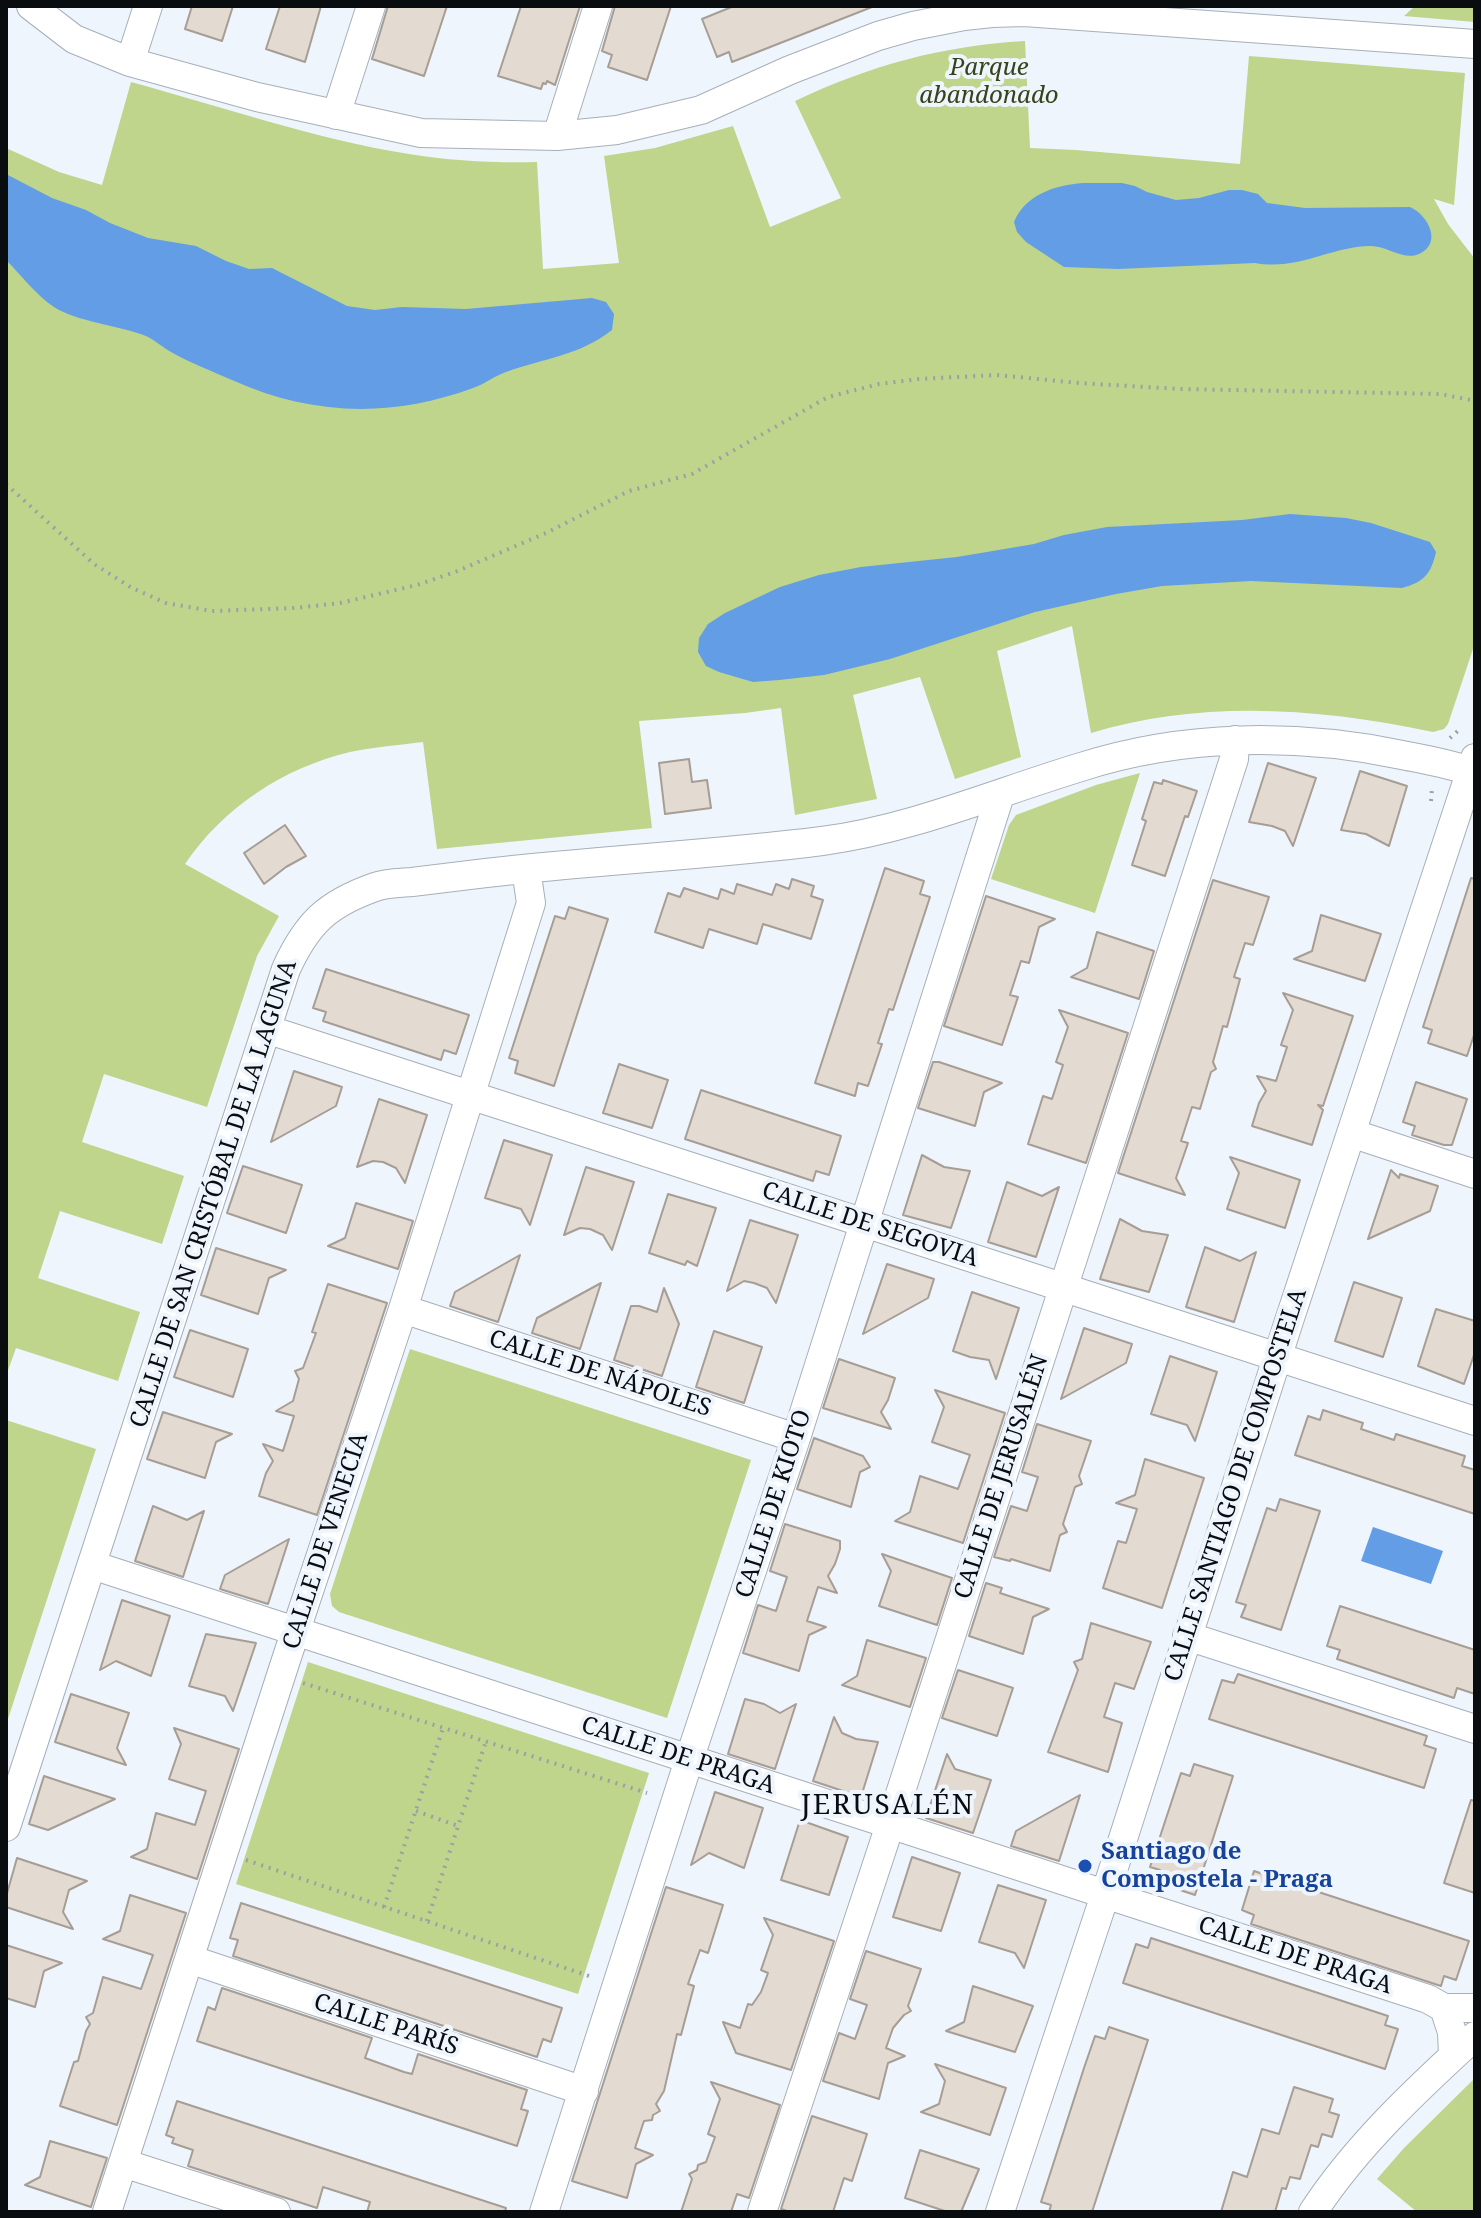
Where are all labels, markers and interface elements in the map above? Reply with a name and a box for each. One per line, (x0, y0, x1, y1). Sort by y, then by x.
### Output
park label: Parque abandonado (919, 54, 1059, 110)
street label: CALLE DE SAN CRISTÓBAL DE LA LAGUNA (125, 956, 303, 1432)
street label: CALLE DE SEGOVIA (758, 1176, 982, 1274)
street label: CALLE SANTIAGO DE COMPOSTELA (1159, 1285, 1313, 1685)
street label: CALLE DE NÁPOLES (485, 1324, 715, 1424)
street label: CALLE DE JERUSALÉN (949, 1351, 1055, 1603)
street label: CALLE DE KIOTO (730, 1406, 818, 1602)
street label: CALLE DE VENECIA (277, 1429, 375, 1653)
street label: CALLE DE PRAGA (577, 1711, 779, 1801)
district label: JERUSALÉN (801, 1789, 975, 1823)
place label: Santiago de Compostela - Praga (1101, 1838, 1333, 1894)
marker: Santiago de Compostela - Praga (1076, 1857, 1094, 1875)
street label: CALLE DE PRAGA (1194, 1911, 1396, 2001)
street label: CALLE PARÍS (310, 1988, 462, 2062)

